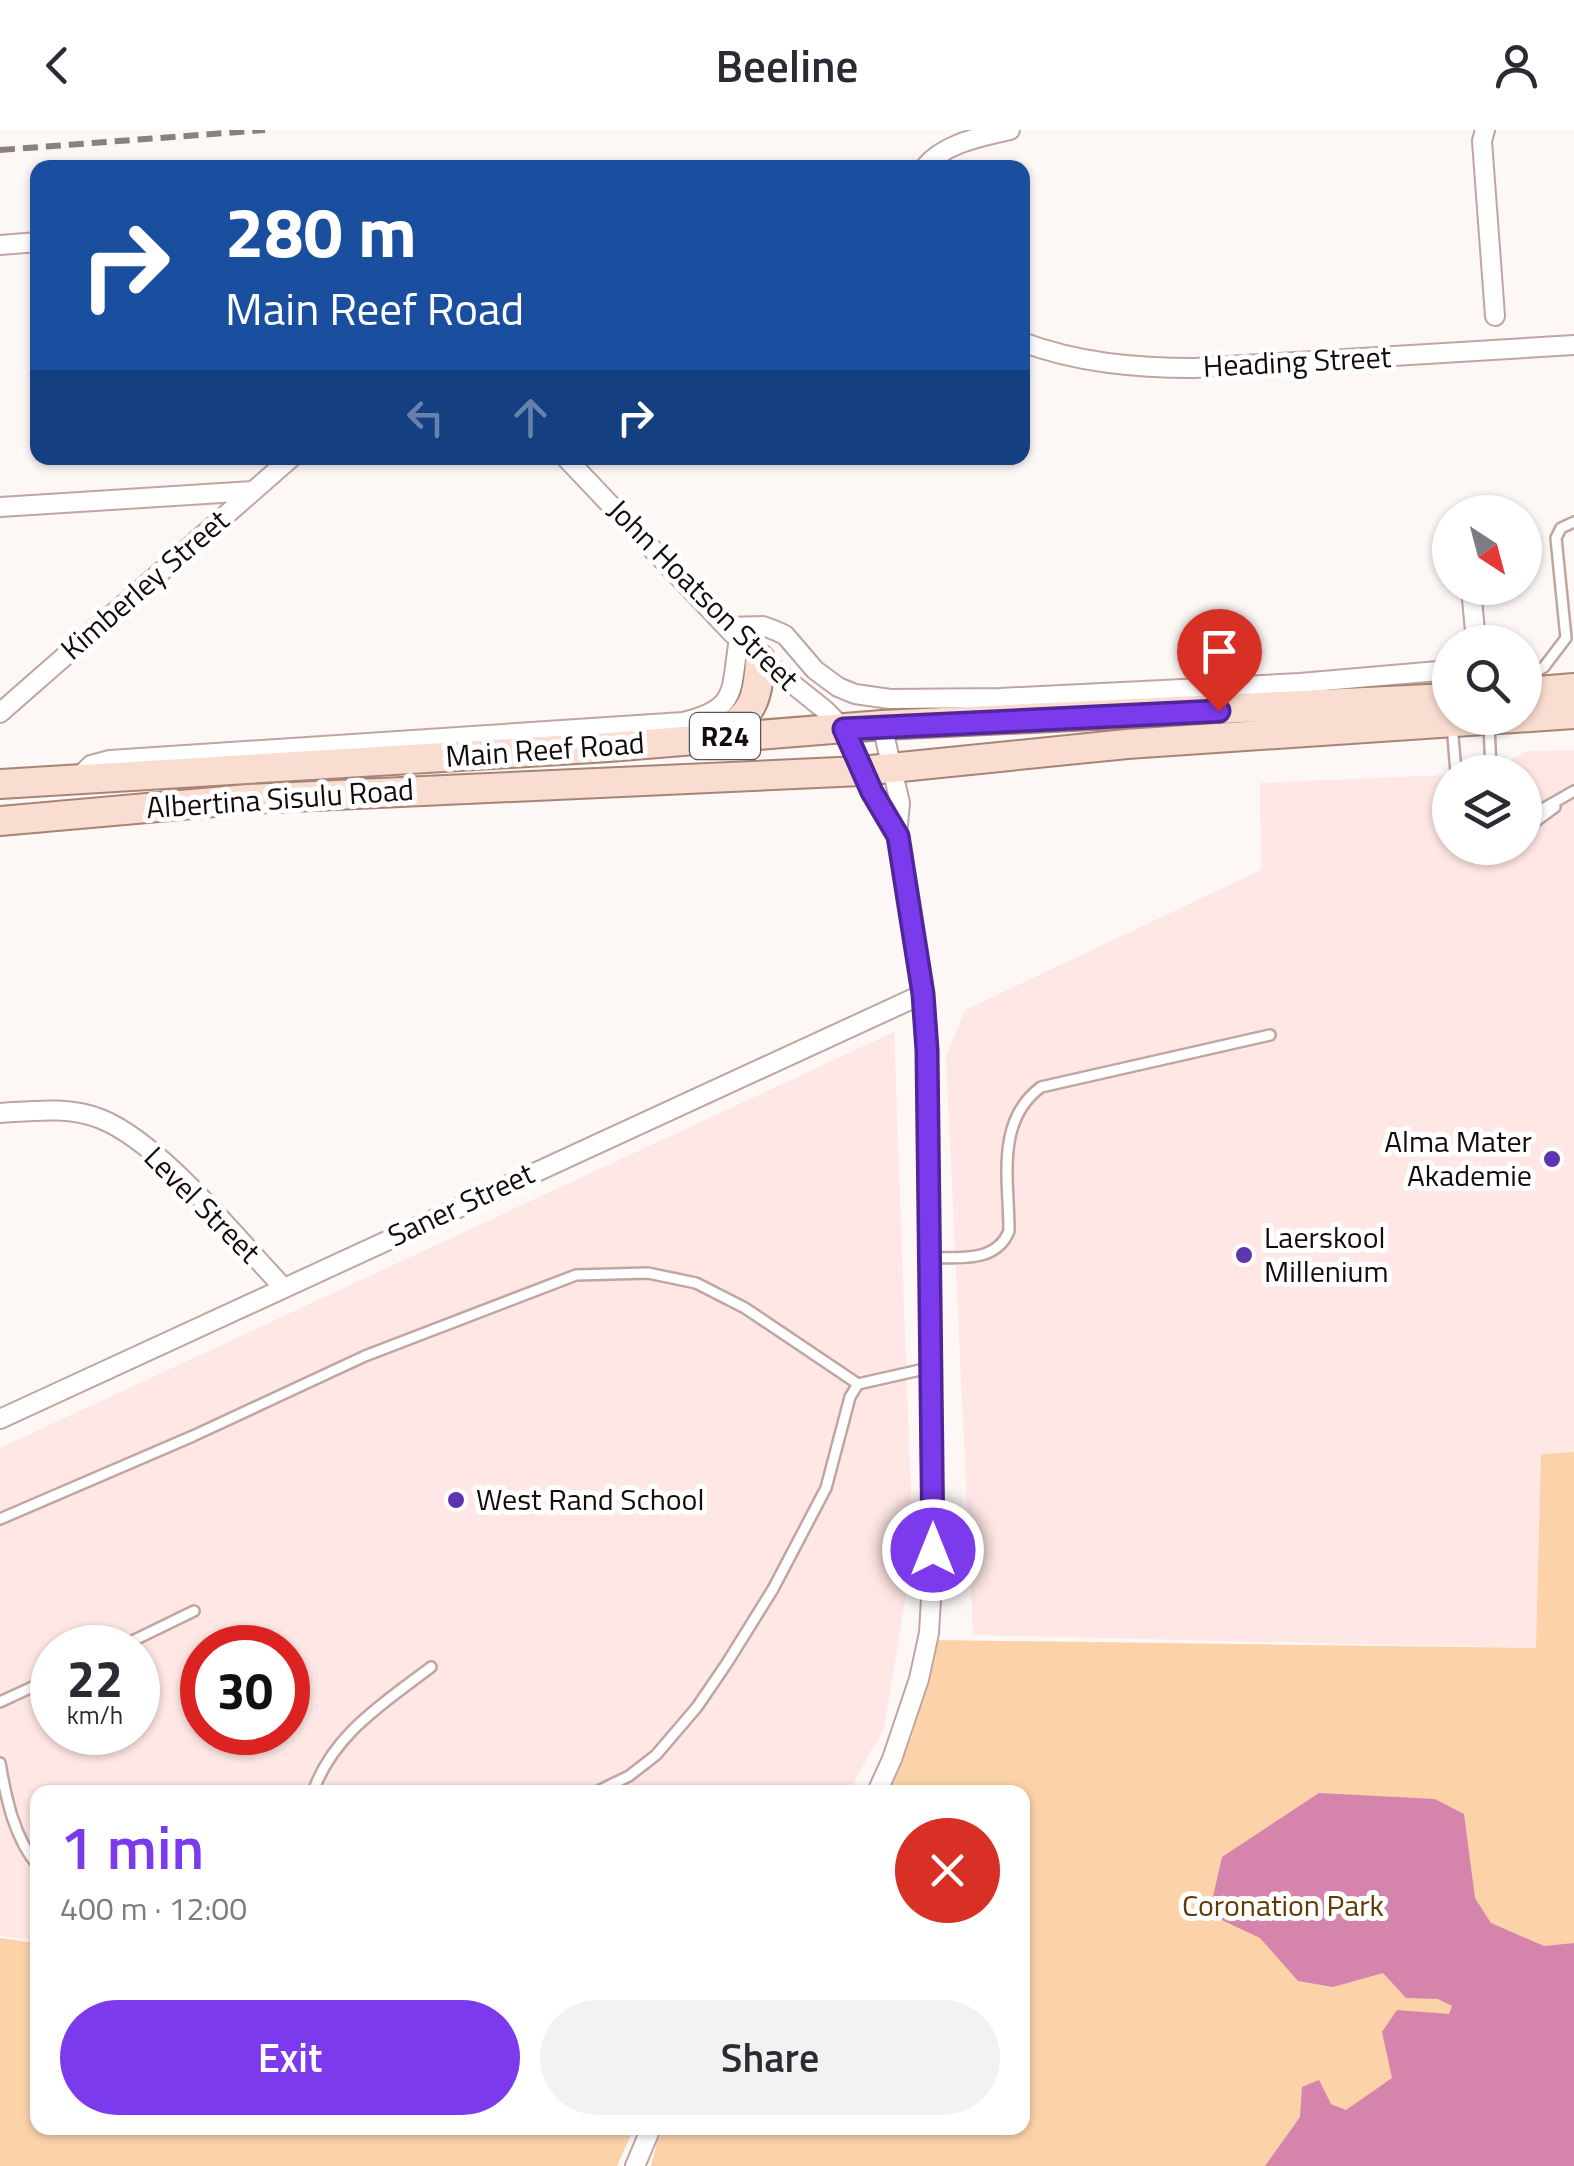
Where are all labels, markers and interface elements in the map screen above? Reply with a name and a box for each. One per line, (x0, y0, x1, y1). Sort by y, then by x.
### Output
text: Beeline (716, 31, 858, 99)
icon: back (30, 38, 85, 93)
icon: person (1489, 38, 1544, 93)
text: 280 m (225, 178, 417, 284)
icon: right (60, 200, 190, 330)
text: Main Reef Road (225, 274, 524, 342)
street label: Heading Street (1202, 333, 1393, 389)
icon: left (398, 390, 453, 445)
icon: ahead (503, 390, 558, 445)
icon: right (608, 390, 663, 445)
street label: John Hoatson Street (597, 488, 810, 701)
north arrow (1432, 495, 1542, 605)
map controls (1432, 495, 1542, 865)
street label: Kimberley Street (50, 498, 239, 671)
pin (1177, 609, 1262, 712)
icon: arrive (1192, 624, 1247, 679)
button: search (1432, 625, 1542, 735)
road number: R24 (690, 713, 760, 759)
street label: Main Reef Road (444, 719, 646, 779)
button: layers (1432, 755, 1542, 865)
street label: Albertina Sisulu Road (145, 766, 415, 830)
place label: Alma Mater Akademie (1384, 1118, 1532, 1198)
street label: Level Street (134, 1135, 272, 1274)
marker: Alma Mater Akademie (1541, 1148, 1563, 1170)
street label: Saner Street (380, 1150, 542, 1258)
place label: Laerskool Millenium (1264, 1214, 1388, 1294)
marker: Laerskool Millenium (1233, 1244, 1255, 1266)
place label: West Rand School (476, 1476, 704, 1522)
marker: West Rand School (445, 1489, 467, 1511)
position arrow (881, 1498, 985, 1602)
speed limit sign: 30 (180, 1625, 310, 1755)
text: 22 (67, 1640, 123, 1716)
text: km/h (67, 1696, 123, 1734)
text: 1 min (60, 1801, 204, 1892)
button: close (895, 1818, 1000, 1923)
park label: Coronation Park (1182, 1882, 1384, 1928)
text: 400 m · 12:00 (60, 1884, 247, 1932)
button: Exit (60, 2000, 520, 2115)
button: Share (540, 2000, 1000, 2115)

